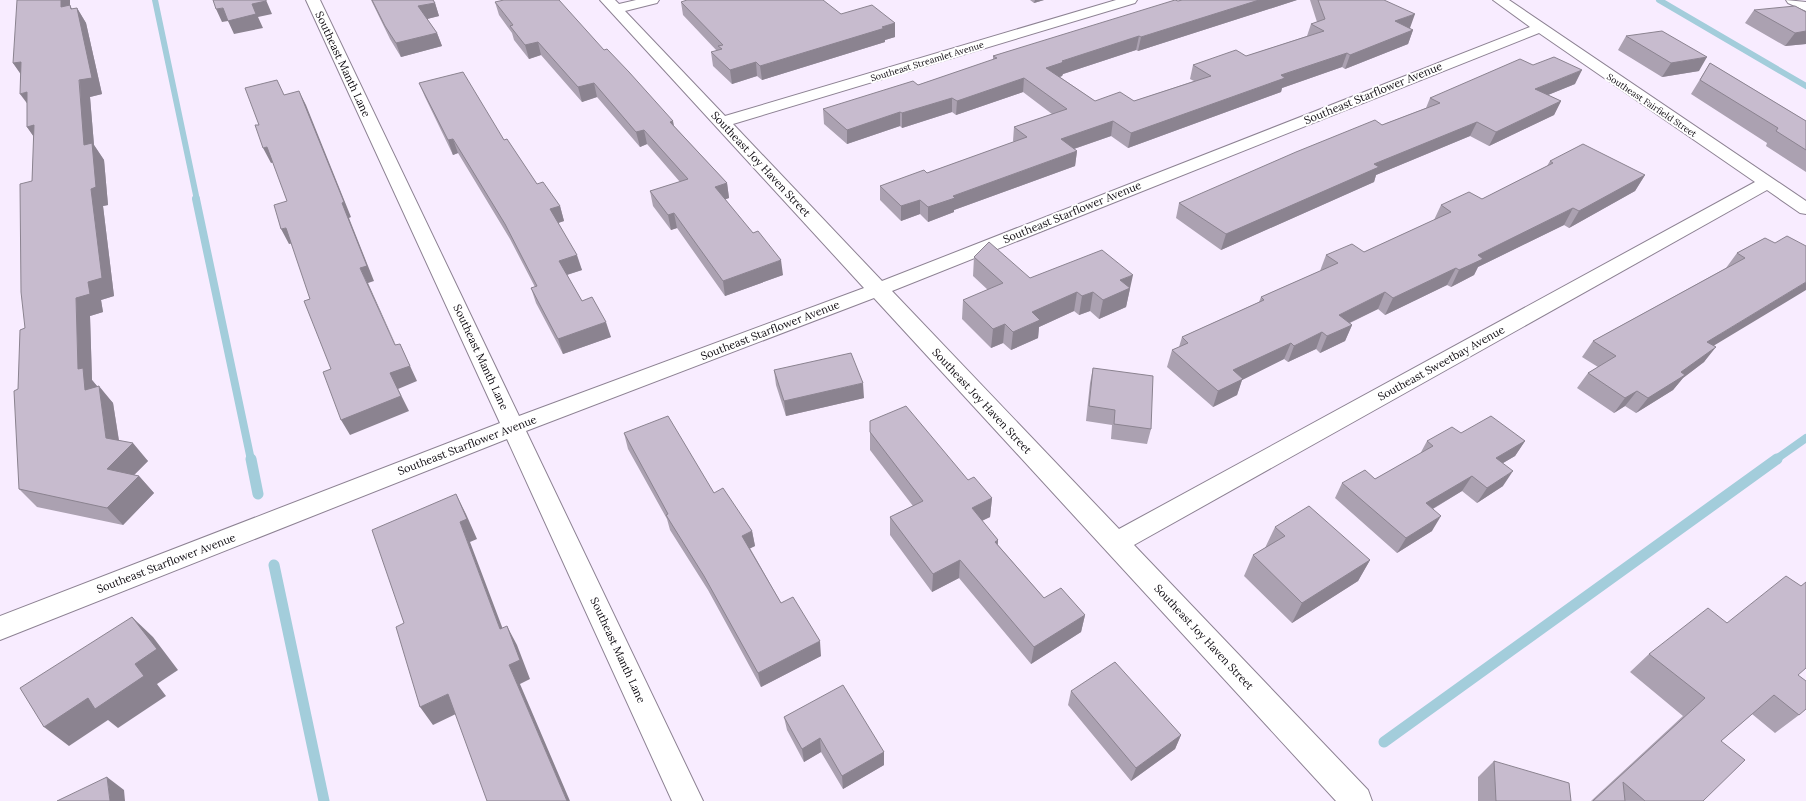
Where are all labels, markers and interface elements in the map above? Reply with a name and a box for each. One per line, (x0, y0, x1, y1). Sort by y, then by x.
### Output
street label: Southeast Manth Lane (312, 9, 374, 119)
street label: Southeast Streamlet Avenue (869, 38, 985, 83)
street label: Southeast Starflower Avenue (1302, 59, 1444, 127)
street label: Southeast Fairfield Street (1605, 71, 1699, 139)
street label: Southeast Joy Haven Street (708, 108, 814, 220)
street label: Southeast Starflower Avenue (1001, 178, 1143, 246)
street label: Southeast Starflower Avenue (699, 297, 842, 363)
street label: Southeast Manth Lane (450, 302, 512, 412)
street label: Southeast Sweetbay Avenue (1375, 322, 1507, 404)
street label: Southeast Joy Haven Street (929, 345, 1035, 457)
street label: Southeast Starflower Avenue (396, 412, 539, 478)
street label: Southeast Starflower Avenue (95, 530, 238, 596)
street label: Southeast Joy Haven Street (1151, 581, 1257, 693)
street label: Southeast Manth Lane (587, 595, 649, 705)

